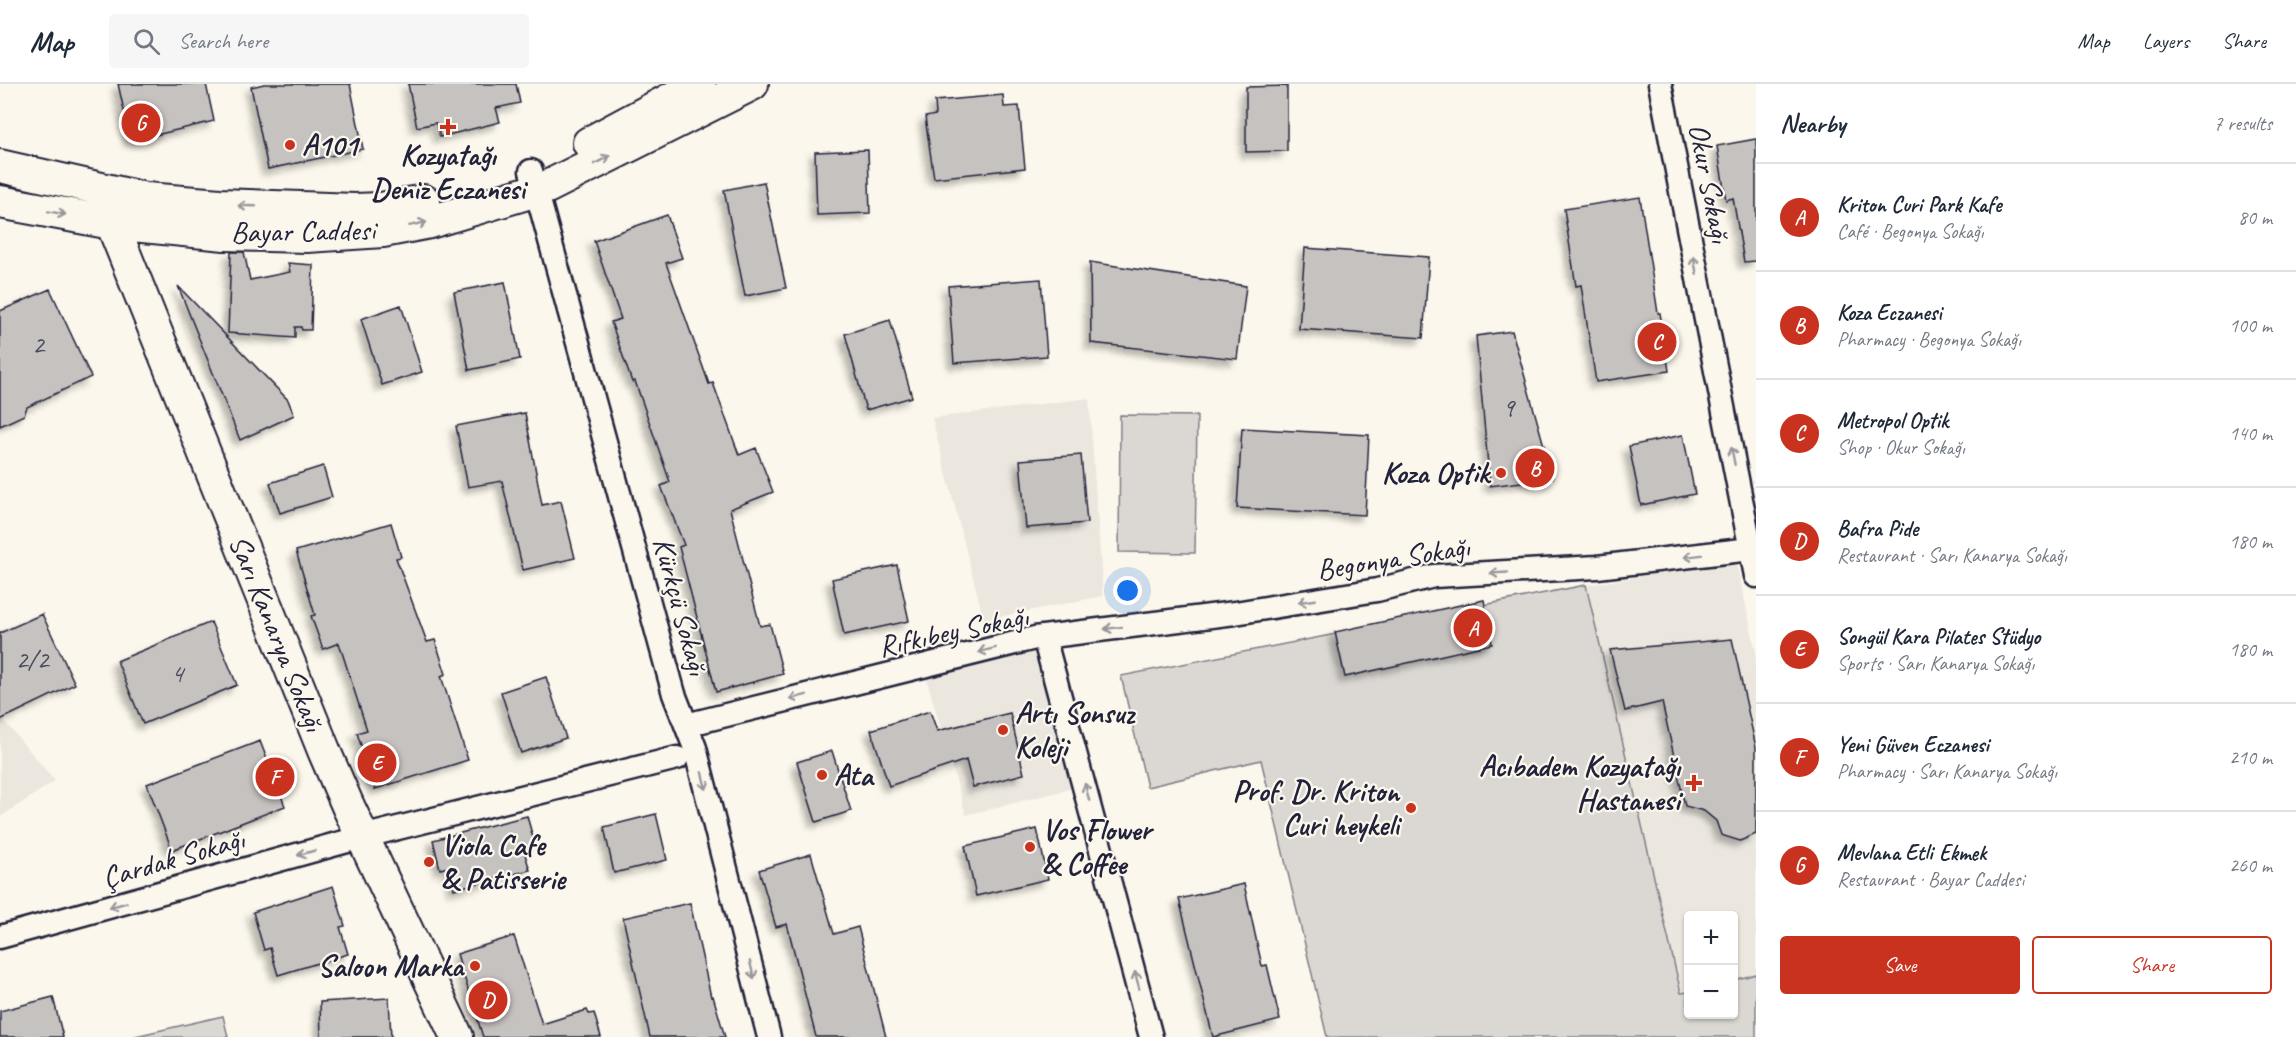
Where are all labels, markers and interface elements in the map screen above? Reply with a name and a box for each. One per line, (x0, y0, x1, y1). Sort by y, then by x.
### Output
search box (109, 14, 529, 68)
text: Map (30, 24, 73, 59)
icon: search (130, 25, 163, 58)
text: Search here (178, 27, 268, 55)
text: Map (2077, 28, 2110, 54)
text: Layers (2143, 28, 2189, 54)
text: Share (2222, 28, 2266, 54)
pin: G (122, 100, 160, 146)
text: Nearby (1780, 107, 1845, 140)
text: 7 results (2213, 111, 2272, 136)
marker: Kozyatağı Deniz Eczanesi (441, 120, 455, 134)
street label: Okur Sokağı (1680, 120, 1740, 247)
place label: A101 (302, 126, 361, 164)
place label: Kozyatağı Deniz Eczanesi (371, 136, 529, 208)
marker: A101 (283, 138, 297, 152)
one-way arrow (592, 154, 610, 166)
text: Kriton Curi Park Kafe (1837, 191, 2001, 219)
one-way arrow (237, 200, 257, 212)
text: A (1794, 205, 1805, 230)
text: 80 m (2238, 205, 2272, 230)
one-way arrow (47, 208, 67, 219)
street label: Bayar Caddesi (230, 211, 379, 251)
one-way arrow (408, 218, 427, 229)
text: Café · Begonya Sokağı (1837, 219, 1984, 244)
one-way arrow (1689, 256, 1700, 275)
text: Koza Eczanesi (1837, 299, 1942, 327)
text: B (1794, 313, 1805, 338)
text: 100 m (2229, 313, 2272, 338)
pin: C (1638, 320, 1676, 364)
house number: 2 (32, 327, 46, 361)
text: Pharmacy · Begonya Sokağı (1837, 327, 2021, 352)
house number: 9 (1502, 390, 1516, 424)
text: Metropol Optik (1837, 407, 1948, 435)
text: C (1795, 421, 1804, 446)
text: 140 m (2229, 421, 2272, 446)
text: Shop · Okur Sokağı (1837, 435, 1965, 460)
pin: B (1516, 446, 1555, 490)
one-way arrow (1727, 447, 1738, 467)
place label: Koza Optik (1382, 454, 1492, 492)
marker: Koza Optik (1494, 466, 1508, 480)
text: Bafra Pide (1837, 515, 1918, 543)
street label: Begonya Sokağı (1314, 527, 1473, 589)
street label: Sarı Kanarya Sokağı (220, 529, 334, 738)
text: D (1794, 529, 1805, 554)
text: 180 m (2229, 529, 2272, 554)
street label: Kürkçü Sokağı (644, 533, 718, 680)
text: Restaurant · Sarı Kanarya Sokağı (1837, 543, 2067, 568)
one-way arrow (1684, 551, 1703, 562)
one-way arrow (1489, 568, 1509, 579)
your location (1113, 576, 1142, 605)
street label: Rıfkıbey Sokağı (875, 596, 1033, 665)
one-way arrow (1297, 596, 1317, 607)
pin: A (1454, 606, 1492, 650)
one-way arrow (1104, 623, 1124, 634)
text: Songül Kara Pilates Stüdyo (1837, 623, 2040, 651)
text: E (1794, 637, 1805, 662)
text: 180 m (2229, 637, 2272, 662)
house number: 2/2 (15, 642, 50, 676)
one-way arrow (978, 644, 997, 656)
text: Sports · Sarı Kanarya Sokağı (1837, 651, 2034, 676)
house number: 4 (171, 656, 186, 690)
one-way arrow (789, 692, 808, 704)
place label: Artı Sonsuz Koleji (1015, 694, 1136, 766)
marker: Artı Sonsuz Koleji (996, 723, 1010, 737)
text: Yeni Güven Eczanesi (1837, 731, 1989, 759)
pin: E (358, 740, 397, 786)
text: F (1795, 745, 1804, 770)
text: 210 m (2229, 745, 2272, 770)
place label: Acıbadem Kozyatağı Hastanesi (1479, 747, 1684, 819)
pin: F (256, 754, 294, 800)
place label: Ata (834, 756, 875, 794)
text: Pharmacy · Sarı Kanarya Sokağı (1837, 759, 2057, 784)
marker: Ata (815, 768, 829, 782)
one-way arrow (698, 771, 710, 790)
place label: Prof. Dr. Kriton Curi heykeli (1233, 772, 1403, 844)
marker: Acıbadem Kozyatağı Hastanesi (1685, 774, 1703, 792)
one-way arrow (1081, 783, 1092, 802)
marker: Prof. Dr. Kriton Curi heykeli (1404, 801, 1418, 815)
place label: Vos Flower & Coffee (1042, 811, 1154, 883)
street label: Çardak Sokağı (98, 819, 250, 896)
place label: Viola Cafe & Patisserie (441, 826, 567, 898)
text: Mevlana Etli Ekmek (1837, 839, 1986, 867)
marker: Vos Flower & Coffee (1023, 840, 1037, 854)
one-way arrow (297, 847, 316, 859)
text: G (1795, 853, 1804, 878)
text: 260 m (2229, 853, 2272, 878)
marker: Viola Cafe & Patisserie (422, 855, 436, 869)
text: Restaurant · Bayar Caddesi (1837, 867, 2024, 892)
one-way arrow (109, 899, 128, 911)
map controls (1684, 911, 1738, 1019)
button: + (1684, 911, 1738, 965)
button: Save (1780, 936, 2020, 994)
button: Share (2032, 936, 2272, 994)
place label: Saloon Marka (317, 947, 466, 985)
marker: Saloon Marka (468, 959, 482, 973)
one-way arrow (747, 960, 758, 979)
button: − (1684, 965, 1738, 1019)
one-way arrow (1130, 971, 1142, 990)
pin: D (468, 978, 508, 1022)

